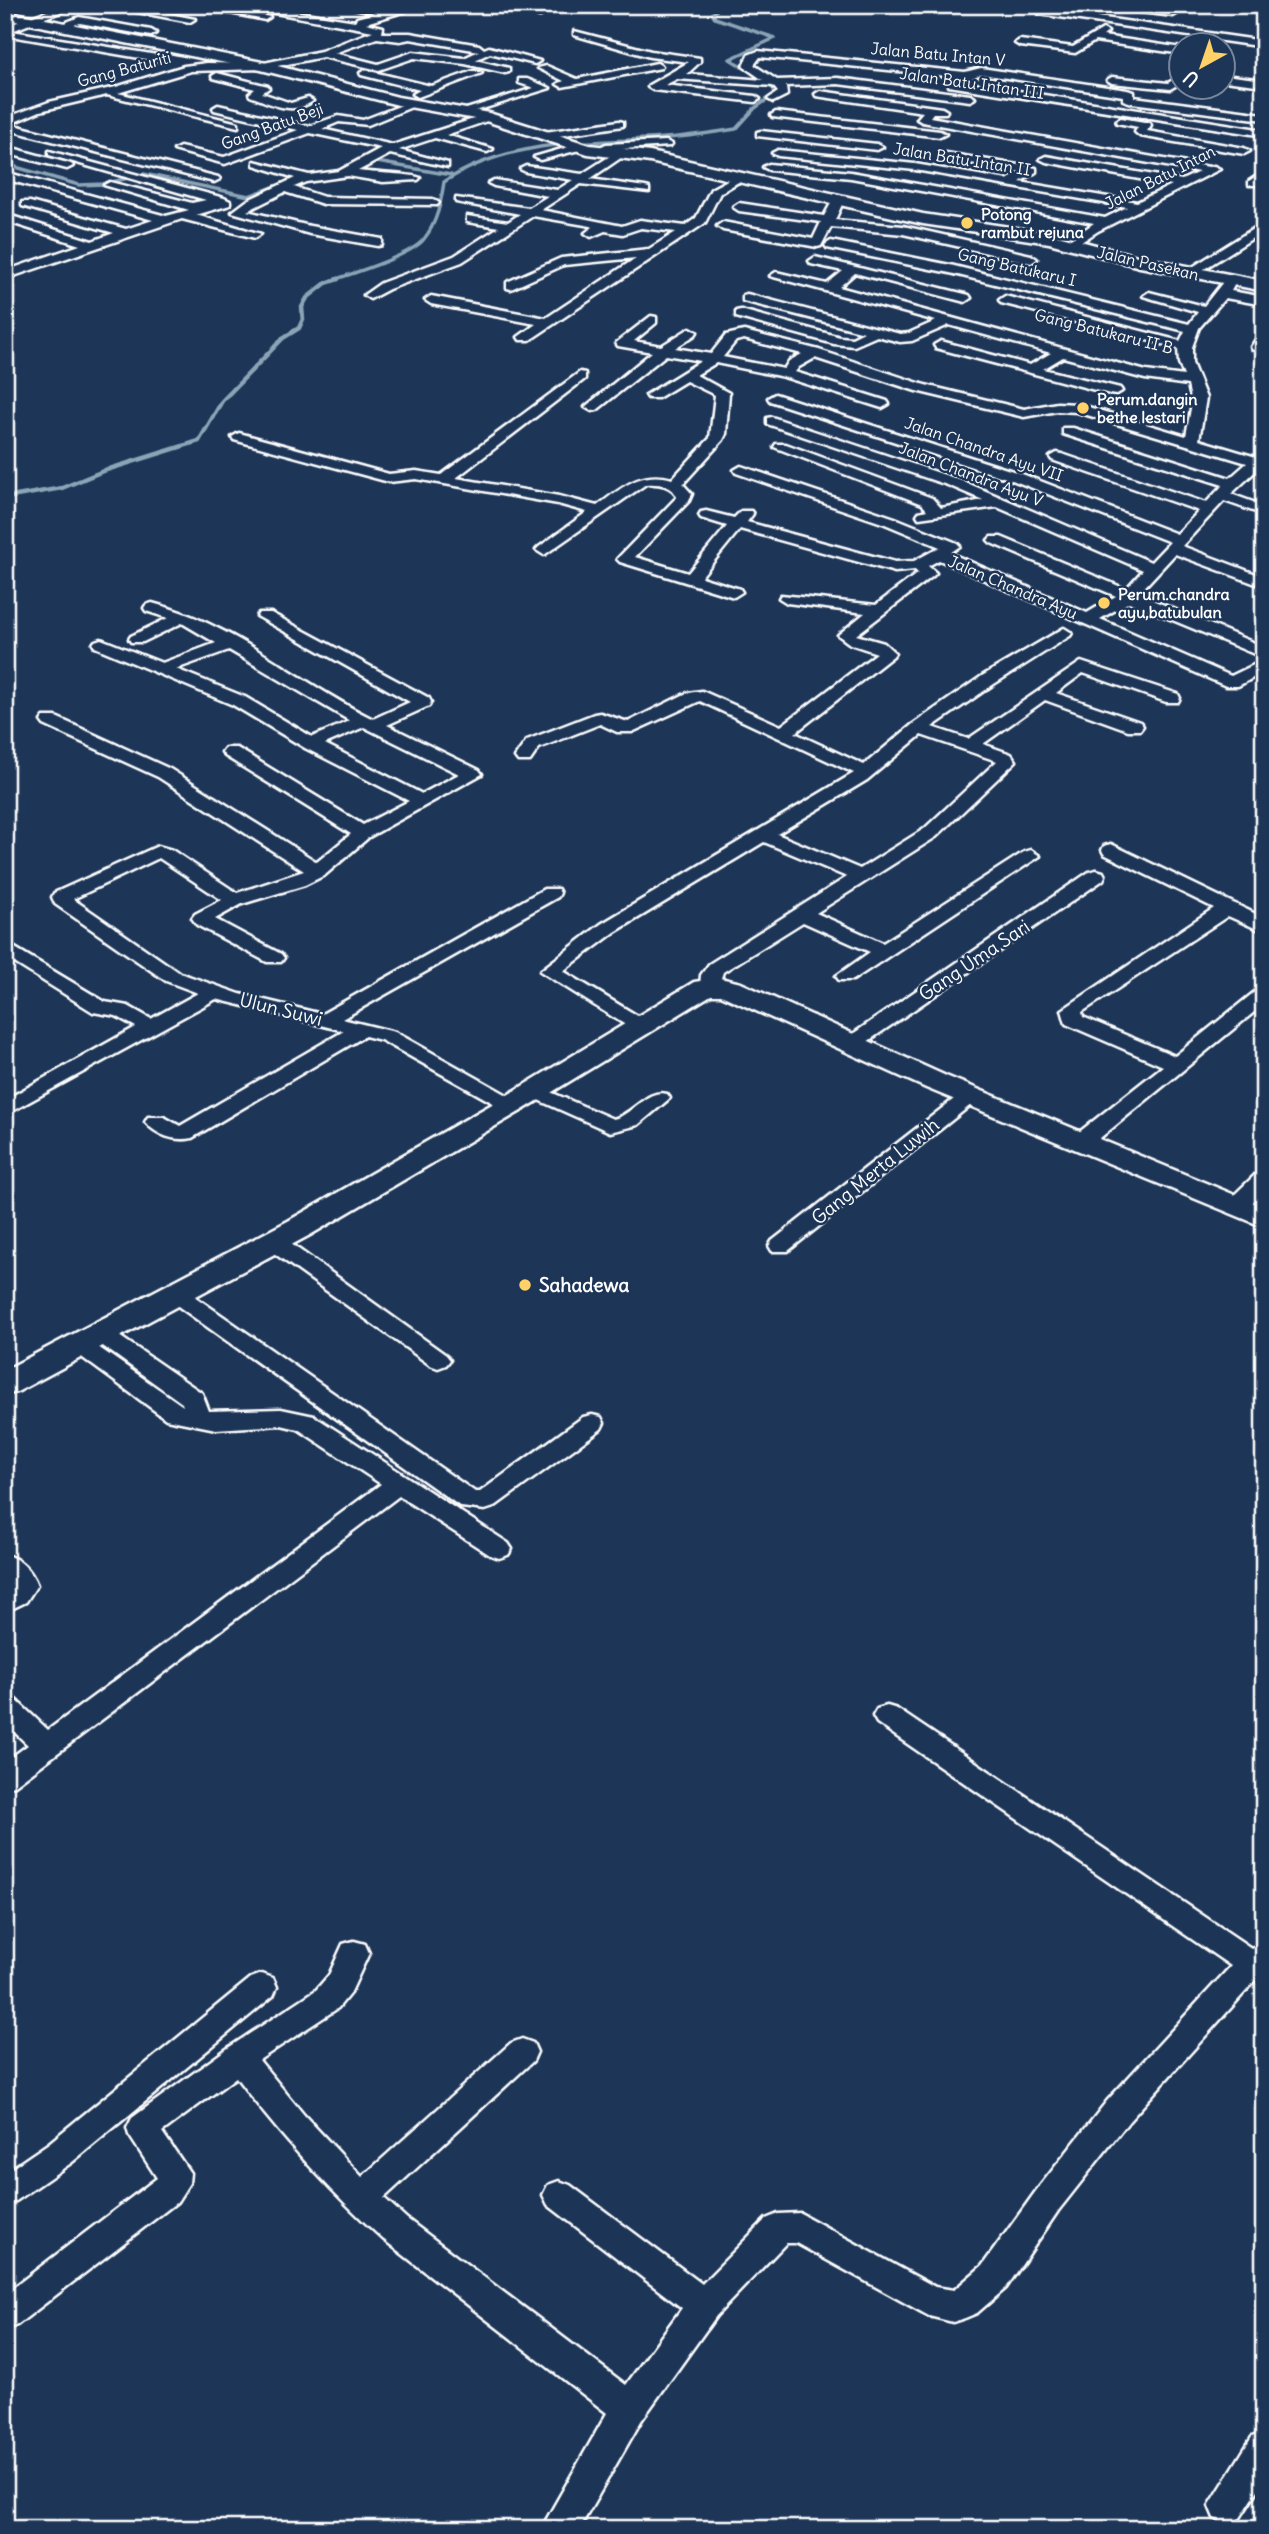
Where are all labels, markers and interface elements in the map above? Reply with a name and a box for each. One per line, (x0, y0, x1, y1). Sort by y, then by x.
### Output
north arrow (1168, 32, 1238, 102)
street label: Jalan Batu Intan V (870, 38, 1006, 70)
street label: Gang Baturiti (75, 47, 173, 91)
street label: Jalan Batu Intan III (898, 63, 1046, 103)
text: U (1178, 66, 1204, 92)
street label: Gang Batu Beji (218, 98, 326, 154)
street label: Jalan Batu Intan II (892, 138, 1032, 180)
street label: Jalan Batu Intan (1102, 141, 1218, 213)
place label: Potong rambut rejuna (981, 204, 1084, 242)
marker: Potong rambut rejuna (959, 215, 975, 231)
street label: Jalan Pasekan (1095, 242, 1201, 284)
street label: Gang Batukaru I (956, 244, 1078, 290)
street label: Gang Batukaru II B (1033, 304, 1175, 358)
place label: Perum.dangin bethe lestari (1097, 389, 1197, 427)
marker: Perum.dangin bethe lestari (1075, 400, 1091, 416)
street label: Jalan Chandra Ayu VII (902, 413, 1066, 485)
street label: Jalan Chandra Ayu V (896, 438, 1046, 510)
street label: Jalan Chandra Ayu (945, 551, 1081, 623)
place label: Perum.chandra ayu,batubulan (1118, 584, 1230, 623)
marker: Perum.chandra ayu,batubulan (1096, 595, 1112, 611)
street label: Gang Uma Sari (914, 914, 1034, 1006)
street label: Ulun Suwi (237, 987, 325, 1031)
street label: Gang Merta Luwih (806, 1112, 944, 1230)
place label: Sahadewa (539, 1273, 629, 1297)
marker: Sahadewa (517, 1277, 533, 1293)

